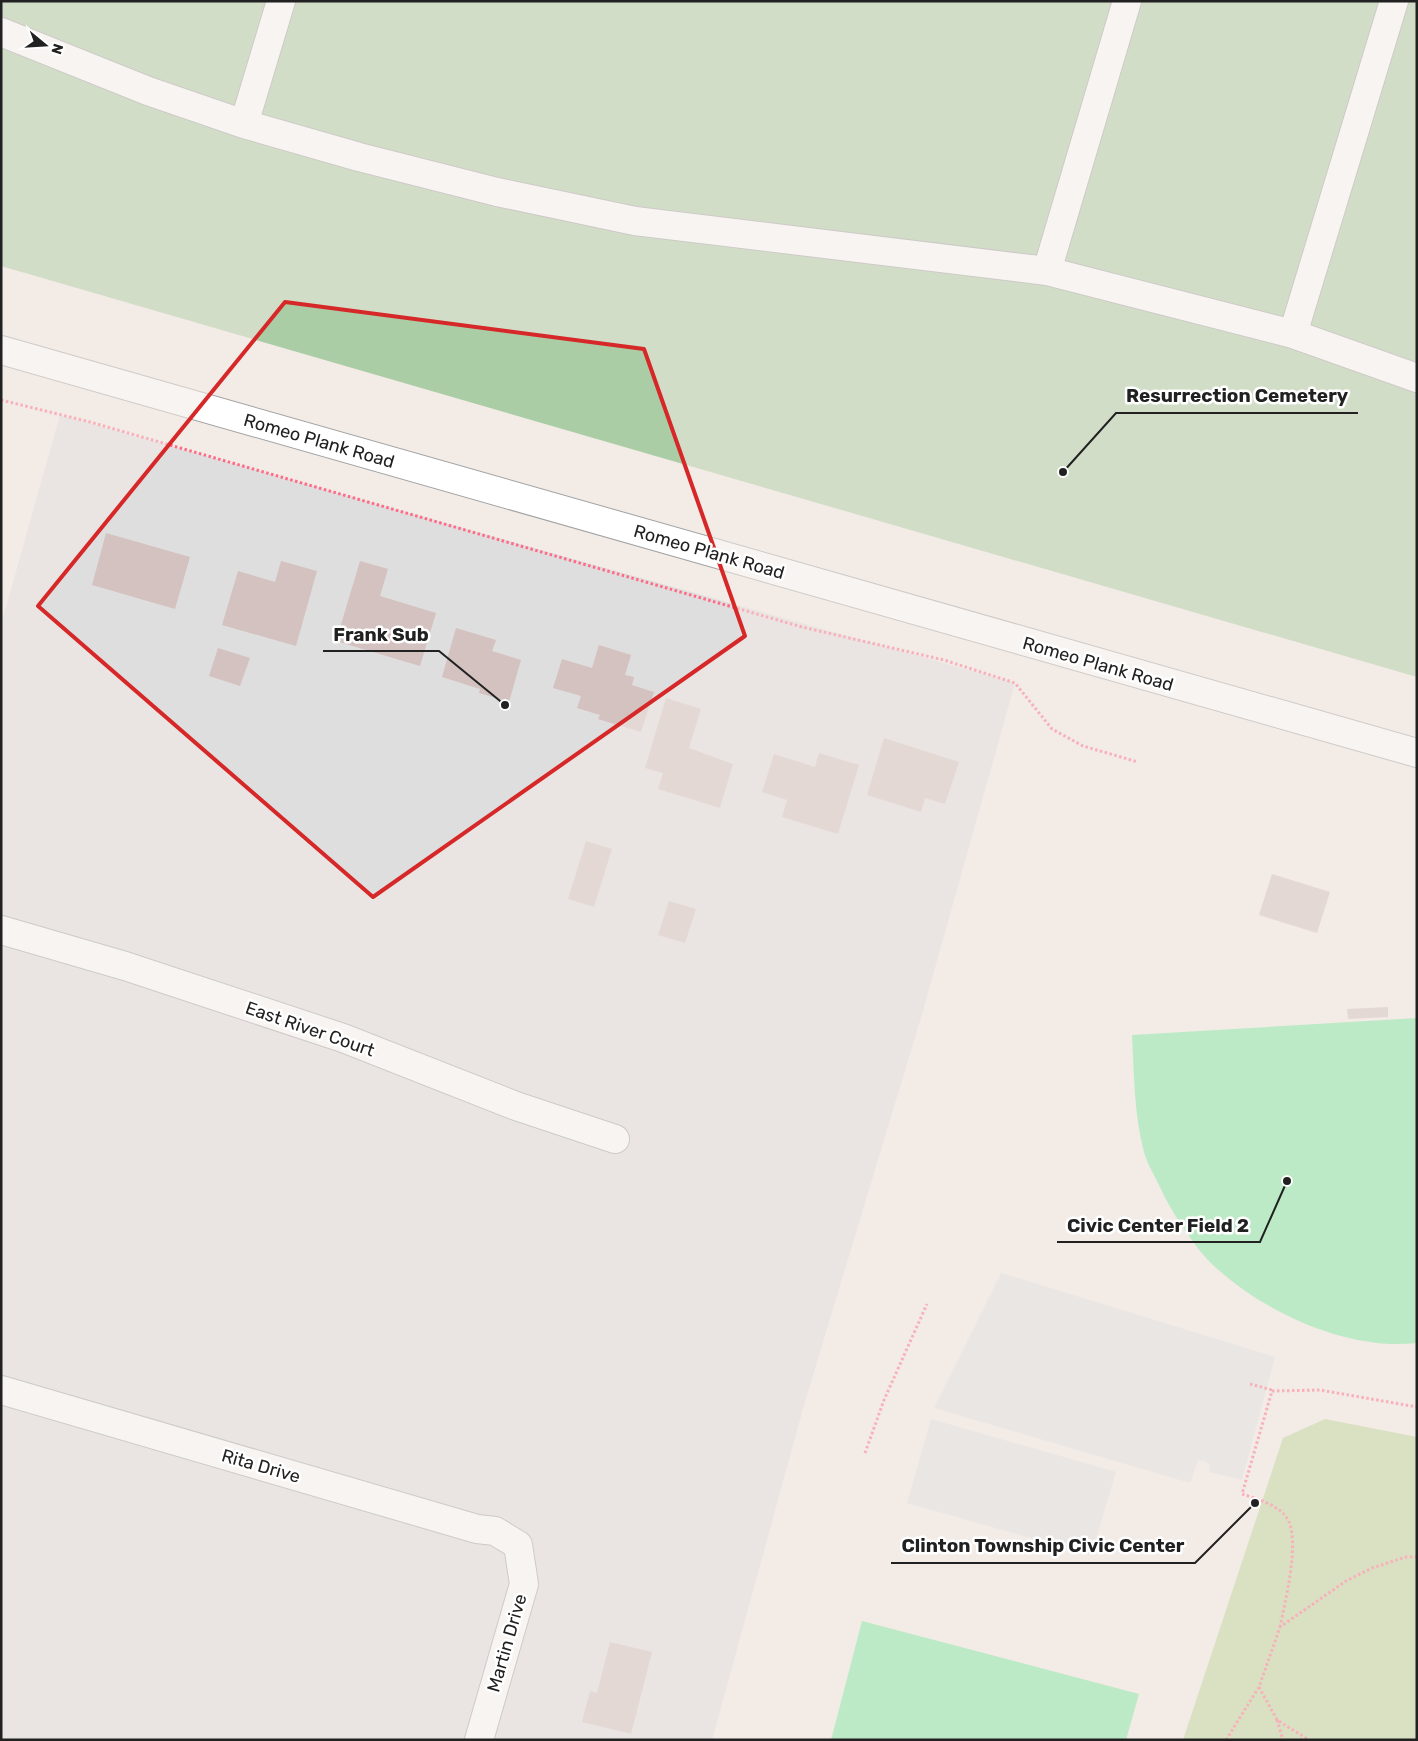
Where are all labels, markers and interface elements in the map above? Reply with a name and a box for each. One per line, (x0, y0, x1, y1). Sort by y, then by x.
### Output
north arrow (20, 20, 70, 70)
text: N (47, 41, 67, 56)
callout: Resurrection Cemetery (1116, 379, 1358, 413)
text: Resurrection Cemetery (1126, 384, 1349, 407)
street label: Romeo Plank Road (241, 409, 397, 473)
street label: Romeo Plank Road (631, 520, 787, 584)
callout: Frank Sub (323, 617, 439, 651)
text: Frank Sub (333, 623, 429, 646)
street label: Romeo Plank Road (1020, 632, 1176, 696)
street label: East River Court (243, 997, 377, 1061)
callout: Civic Center Field 2 (1057, 1208, 1260, 1242)
text: Civic Center Field 2 (1067, 1214, 1249, 1237)
street label: Rita Drive (219, 1444, 303, 1488)
callout: Clinton Township Civic Center (891, 1529, 1195, 1563)
text: Clinton Township Civic Center (902, 1534, 1185, 1557)
street label: Martin Drive (482, 1591, 532, 1695)

